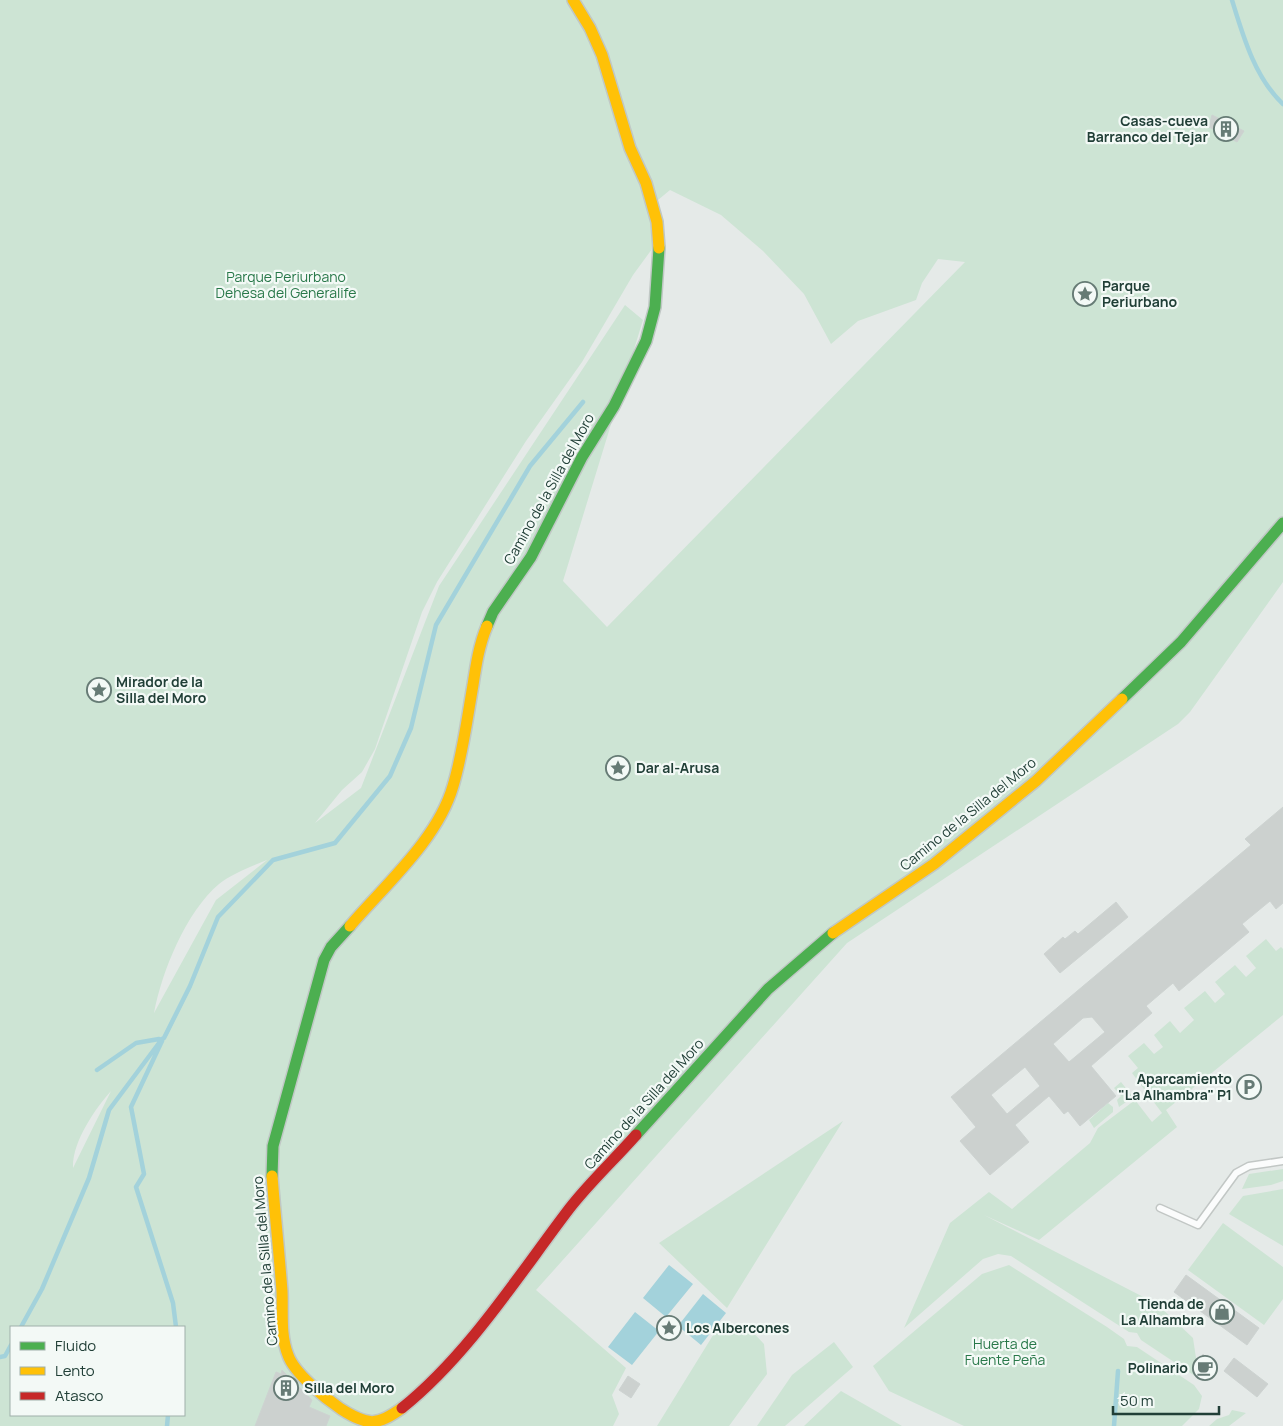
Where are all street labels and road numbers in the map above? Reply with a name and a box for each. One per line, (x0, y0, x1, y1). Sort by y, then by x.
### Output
street label: Camino de la Silla del Moro (499, 410, 598, 568)
street label: Camino de la Silla del Moro (896, 753, 1040, 875)
street label: Camino de la Silla del Moro (580, 1034, 708, 1173)
street label: Camino de la Silla del Moro (248, 1175, 281, 1347)

